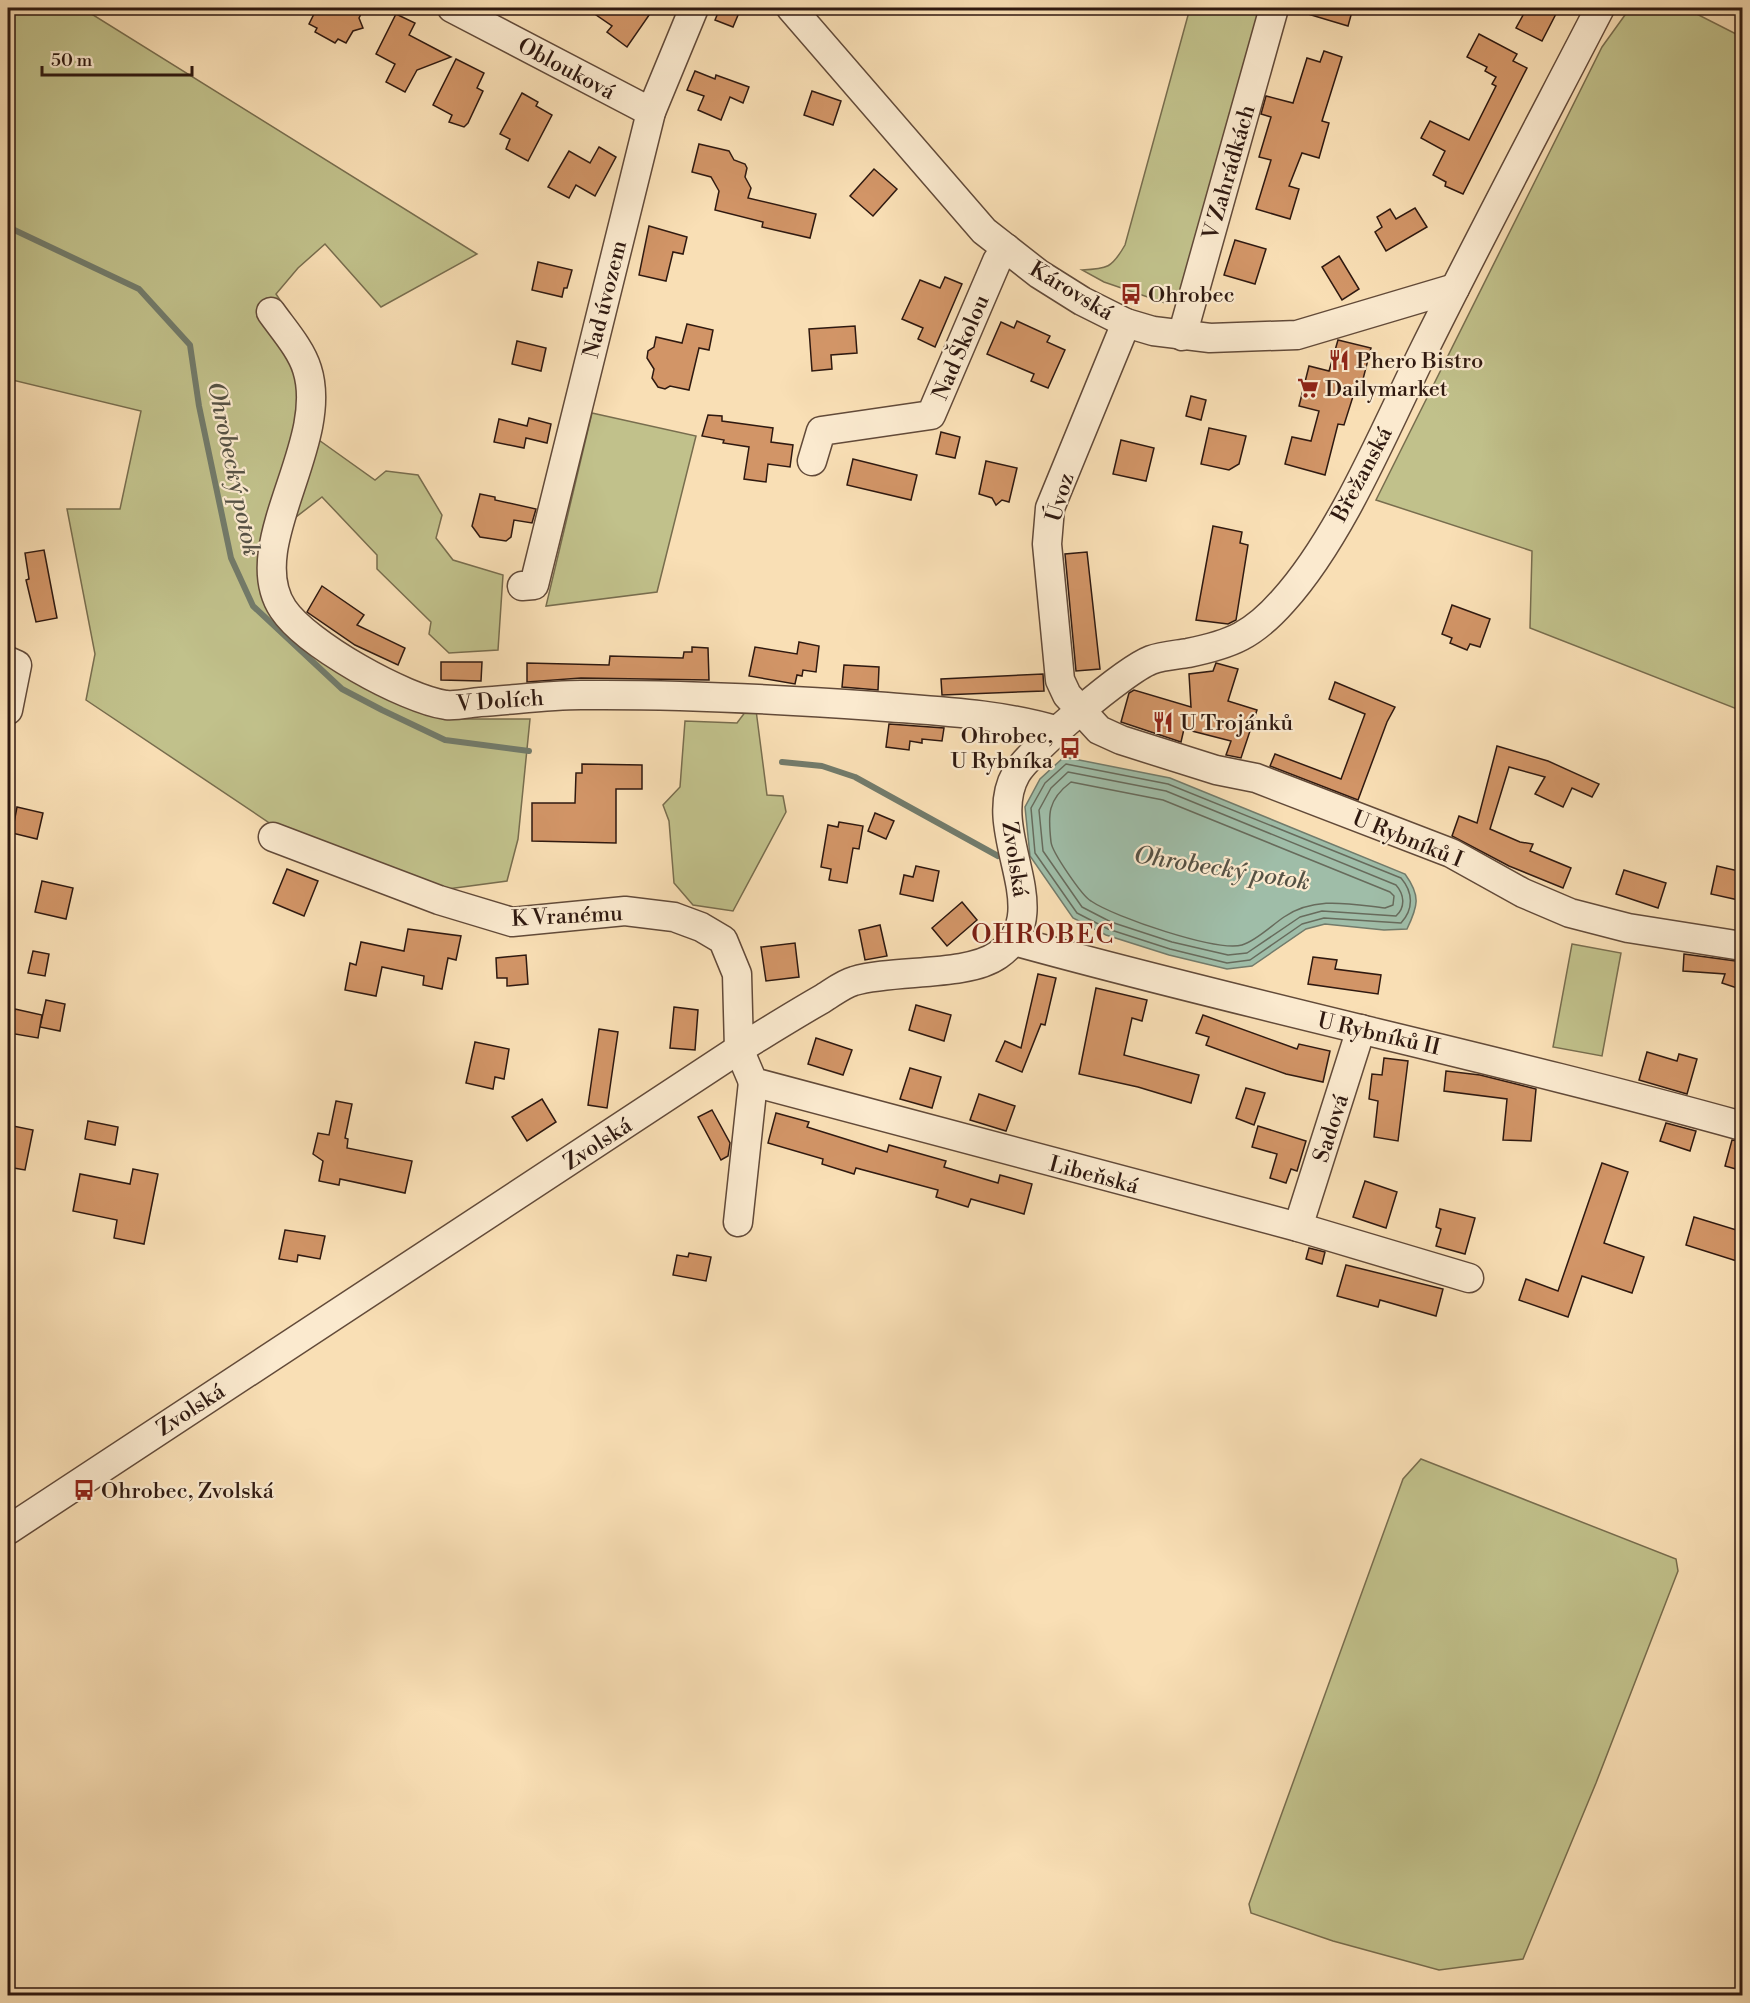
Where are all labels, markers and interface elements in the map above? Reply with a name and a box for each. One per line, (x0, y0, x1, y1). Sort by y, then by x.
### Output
street label: Oblouková (513, 32, 620, 107)
scale bar (42, 39, 192, 77)
text: 50 m (51, 49, 93, 72)
street label: V Zahrádkách (1197, 102, 1262, 244)
street label: Nad úvozem (578, 238, 633, 361)
street label: Károvská (1024, 256, 1119, 327)
bus stop icon: Ohrobec (1119, 282, 1143, 306)
place label: Ohrobec (1148, 282, 1235, 309)
street label: Nad Školou (925, 290, 996, 404)
restaurant icon: Phero Bistro (1327, 348, 1351, 372)
place label: Phero Bistro (1356, 348, 1483, 375)
supermarket icon: Dailymarket (1296, 376, 1320, 400)
place label: Dailymarket (1325, 376, 1448, 403)
water label: Ohrobecký potok (200, 379, 266, 559)
street label: Břežanská (1326, 422, 1399, 528)
street label: Úvoz (1038, 469, 1081, 525)
street label: V Dolích (455, 685, 545, 718)
restaurant icon: U Trojánků (1151, 710, 1175, 734)
place label: U Trojánků (1180, 710, 1294, 737)
place label: Ohrobec, U Rybníka (950, 723, 1054, 775)
bus stop icon: Ohrobec, U Rybníka (1058, 736, 1082, 760)
street label: U Rybníků I (1348, 805, 1467, 874)
street label: Zvolská (995, 820, 1034, 900)
water label: Ohrobecký potok (1132, 840, 1312, 898)
street label: K Vranému (511, 900, 624, 933)
district label: OHROBEC (971, 919, 1115, 951)
street label: U Rybníků II (1315, 1007, 1443, 1062)
street label: Sadová (1308, 1090, 1355, 1166)
street label: Zvolská (559, 1112, 638, 1176)
street label: Libeňská (1046, 1151, 1142, 1201)
street label: Zvolská (152, 1378, 231, 1442)
bus stop icon: Ohrobec, Zvolská (72, 1478, 96, 1502)
place label: Ohrobec, Zvolská (101, 1478, 275, 1505)

